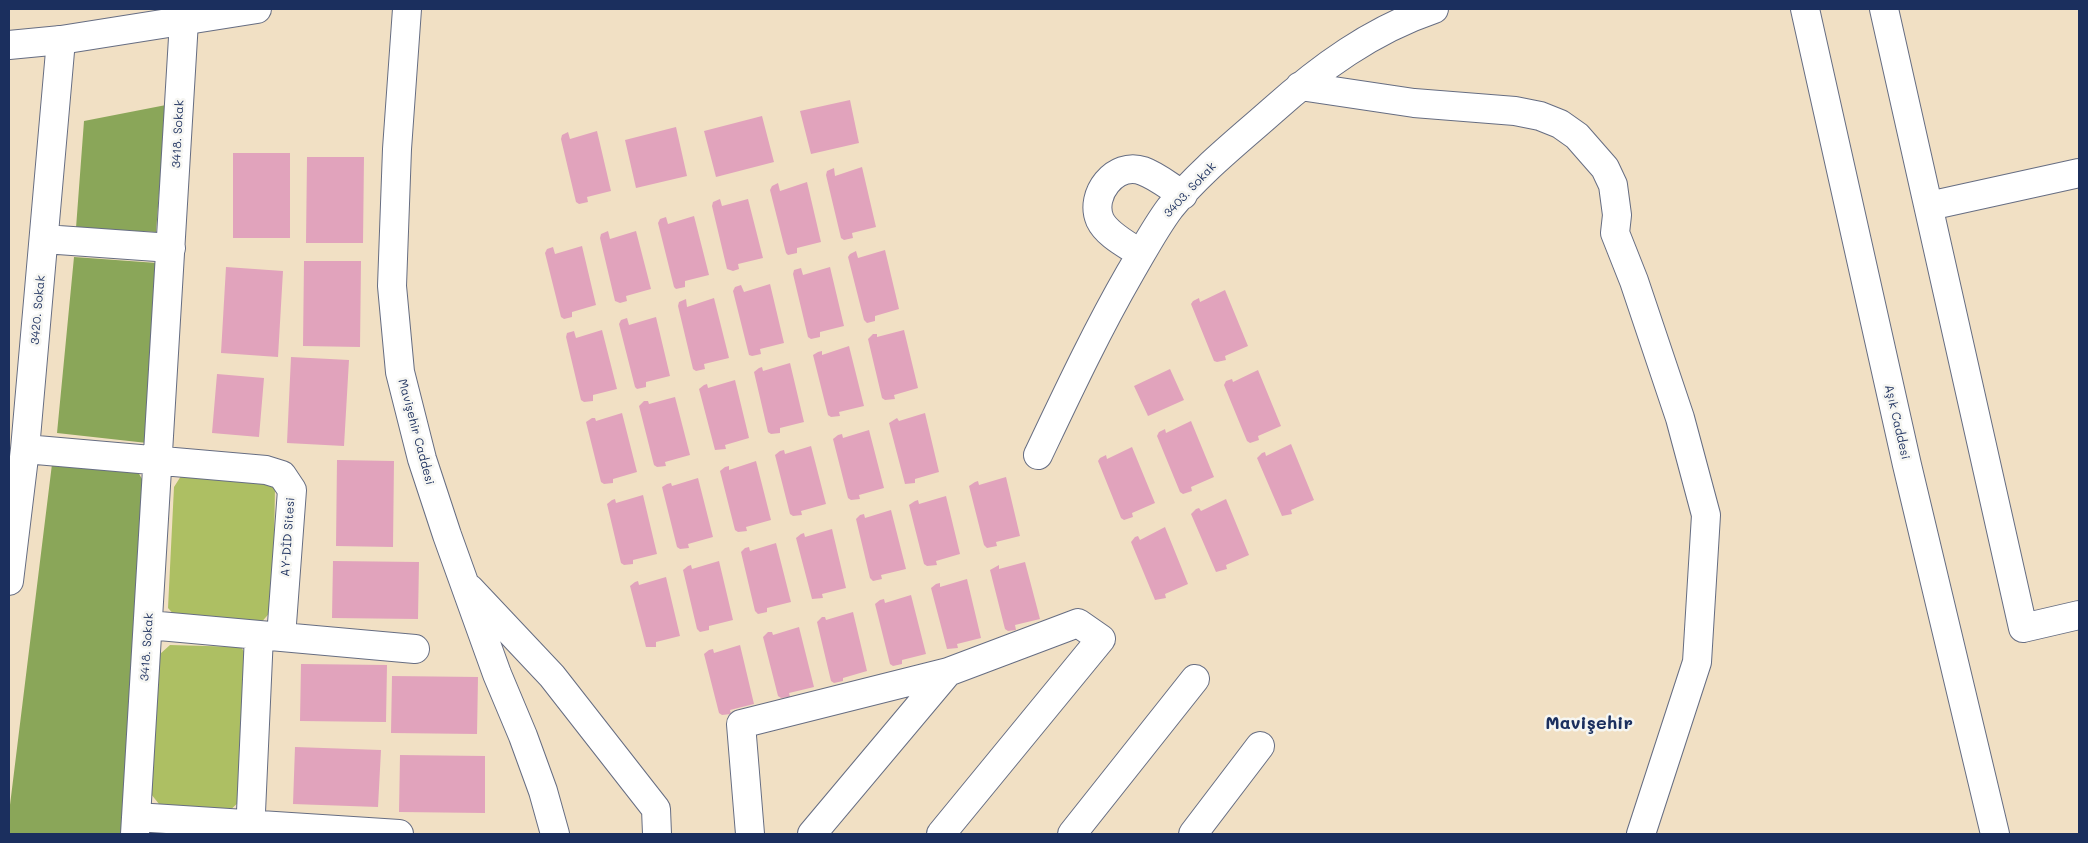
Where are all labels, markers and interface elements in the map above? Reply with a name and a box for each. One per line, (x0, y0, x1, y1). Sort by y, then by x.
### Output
street label: 3418. Sokak (169, 100, 187, 168)
street label: 3403. Sokak (1161, 159, 1219, 221)
street label: 3420. Sokak (28, 275, 48, 345)
street label: Mavişehir Caddesi (395, 377, 437, 487)
street label: Aşık Caddesi (1881, 383, 1913, 461)
street label: AY-DİD Sitesi (278, 497, 298, 577)
street label: 3418. Sokak (137, 612, 157, 682)
district label: Mavişehir (1545, 712, 1633, 734)

